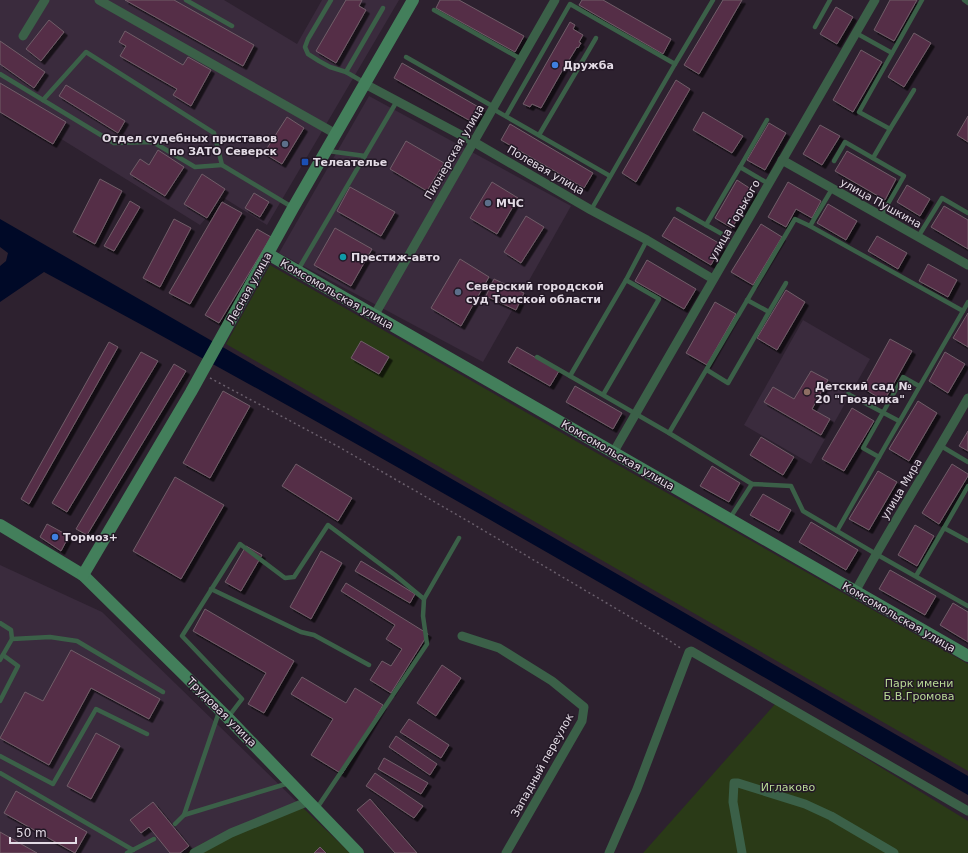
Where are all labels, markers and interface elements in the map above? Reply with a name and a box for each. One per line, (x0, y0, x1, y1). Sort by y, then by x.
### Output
place label: Дружба (563, 59, 614, 72)
marker: Дружба (550, 60, 560, 70)
street label: Пионерская улица (422, 102, 487, 202)
place label: Отдел судебных приставов по ЗАТО Северск (102, 132, 278, 158)
marker: Отдел судебных приставов по ЗАТО Северск (280, 139, 290, 149)
street label: Полевая улица (505, 143, 587, 198)
place label: Телеателье (313, 156, 387, 169)
marker: Телеателье (300, 157, 310, 167)
street label: улица Пушкина (838, 176, 924, 231)
street label: улица Горького (706, 177, 763, 263)
place label: МЧС (496, 197, 524, 210)
marker: МЧС (483, 198, 493, 208)
street label: Лесная улица (224, 250, 275, 326)
place label: Престиж-авто (351, 251, 440, 264)
marker: Престиж-авто (338, 252, 348, 262)
street label: Комсомольская улица (278, 257, 396, 332)
place label: Северский городской суд Томской области (466, 280, 604, 306)
marker: Северский городской суд Томской области (453, 287, 463, 297)
place label: Детский сад № 20 "Гвоздика" (815, 380, 912, 406)
marker: Детский сад № 20 "Гвоздика" (802, 387, 812, 397)
street label: Комсомольская улица (559, 418, 677, 493)
street label: улица Мира (878, 456, 925, 522)
place label: Тормоз+ (63, 531, 118, 544)
marker: Тормоз+ (50, 532, 60, 542)
street label: Комсомольская улица (840, 580, 958, 655)
street label: Трудовая улица (184, 674, 259, 750)
park label: Парк имени Б.В.Громова (884, 677, 954, 703)
street label: Западный переулок (509, 711, 577, 819)
park label: Иглаково (761, 781, 815, 794)
scale bar (10, 819, 76, 845)
text: 50 m (16, 826, 47, 840)

